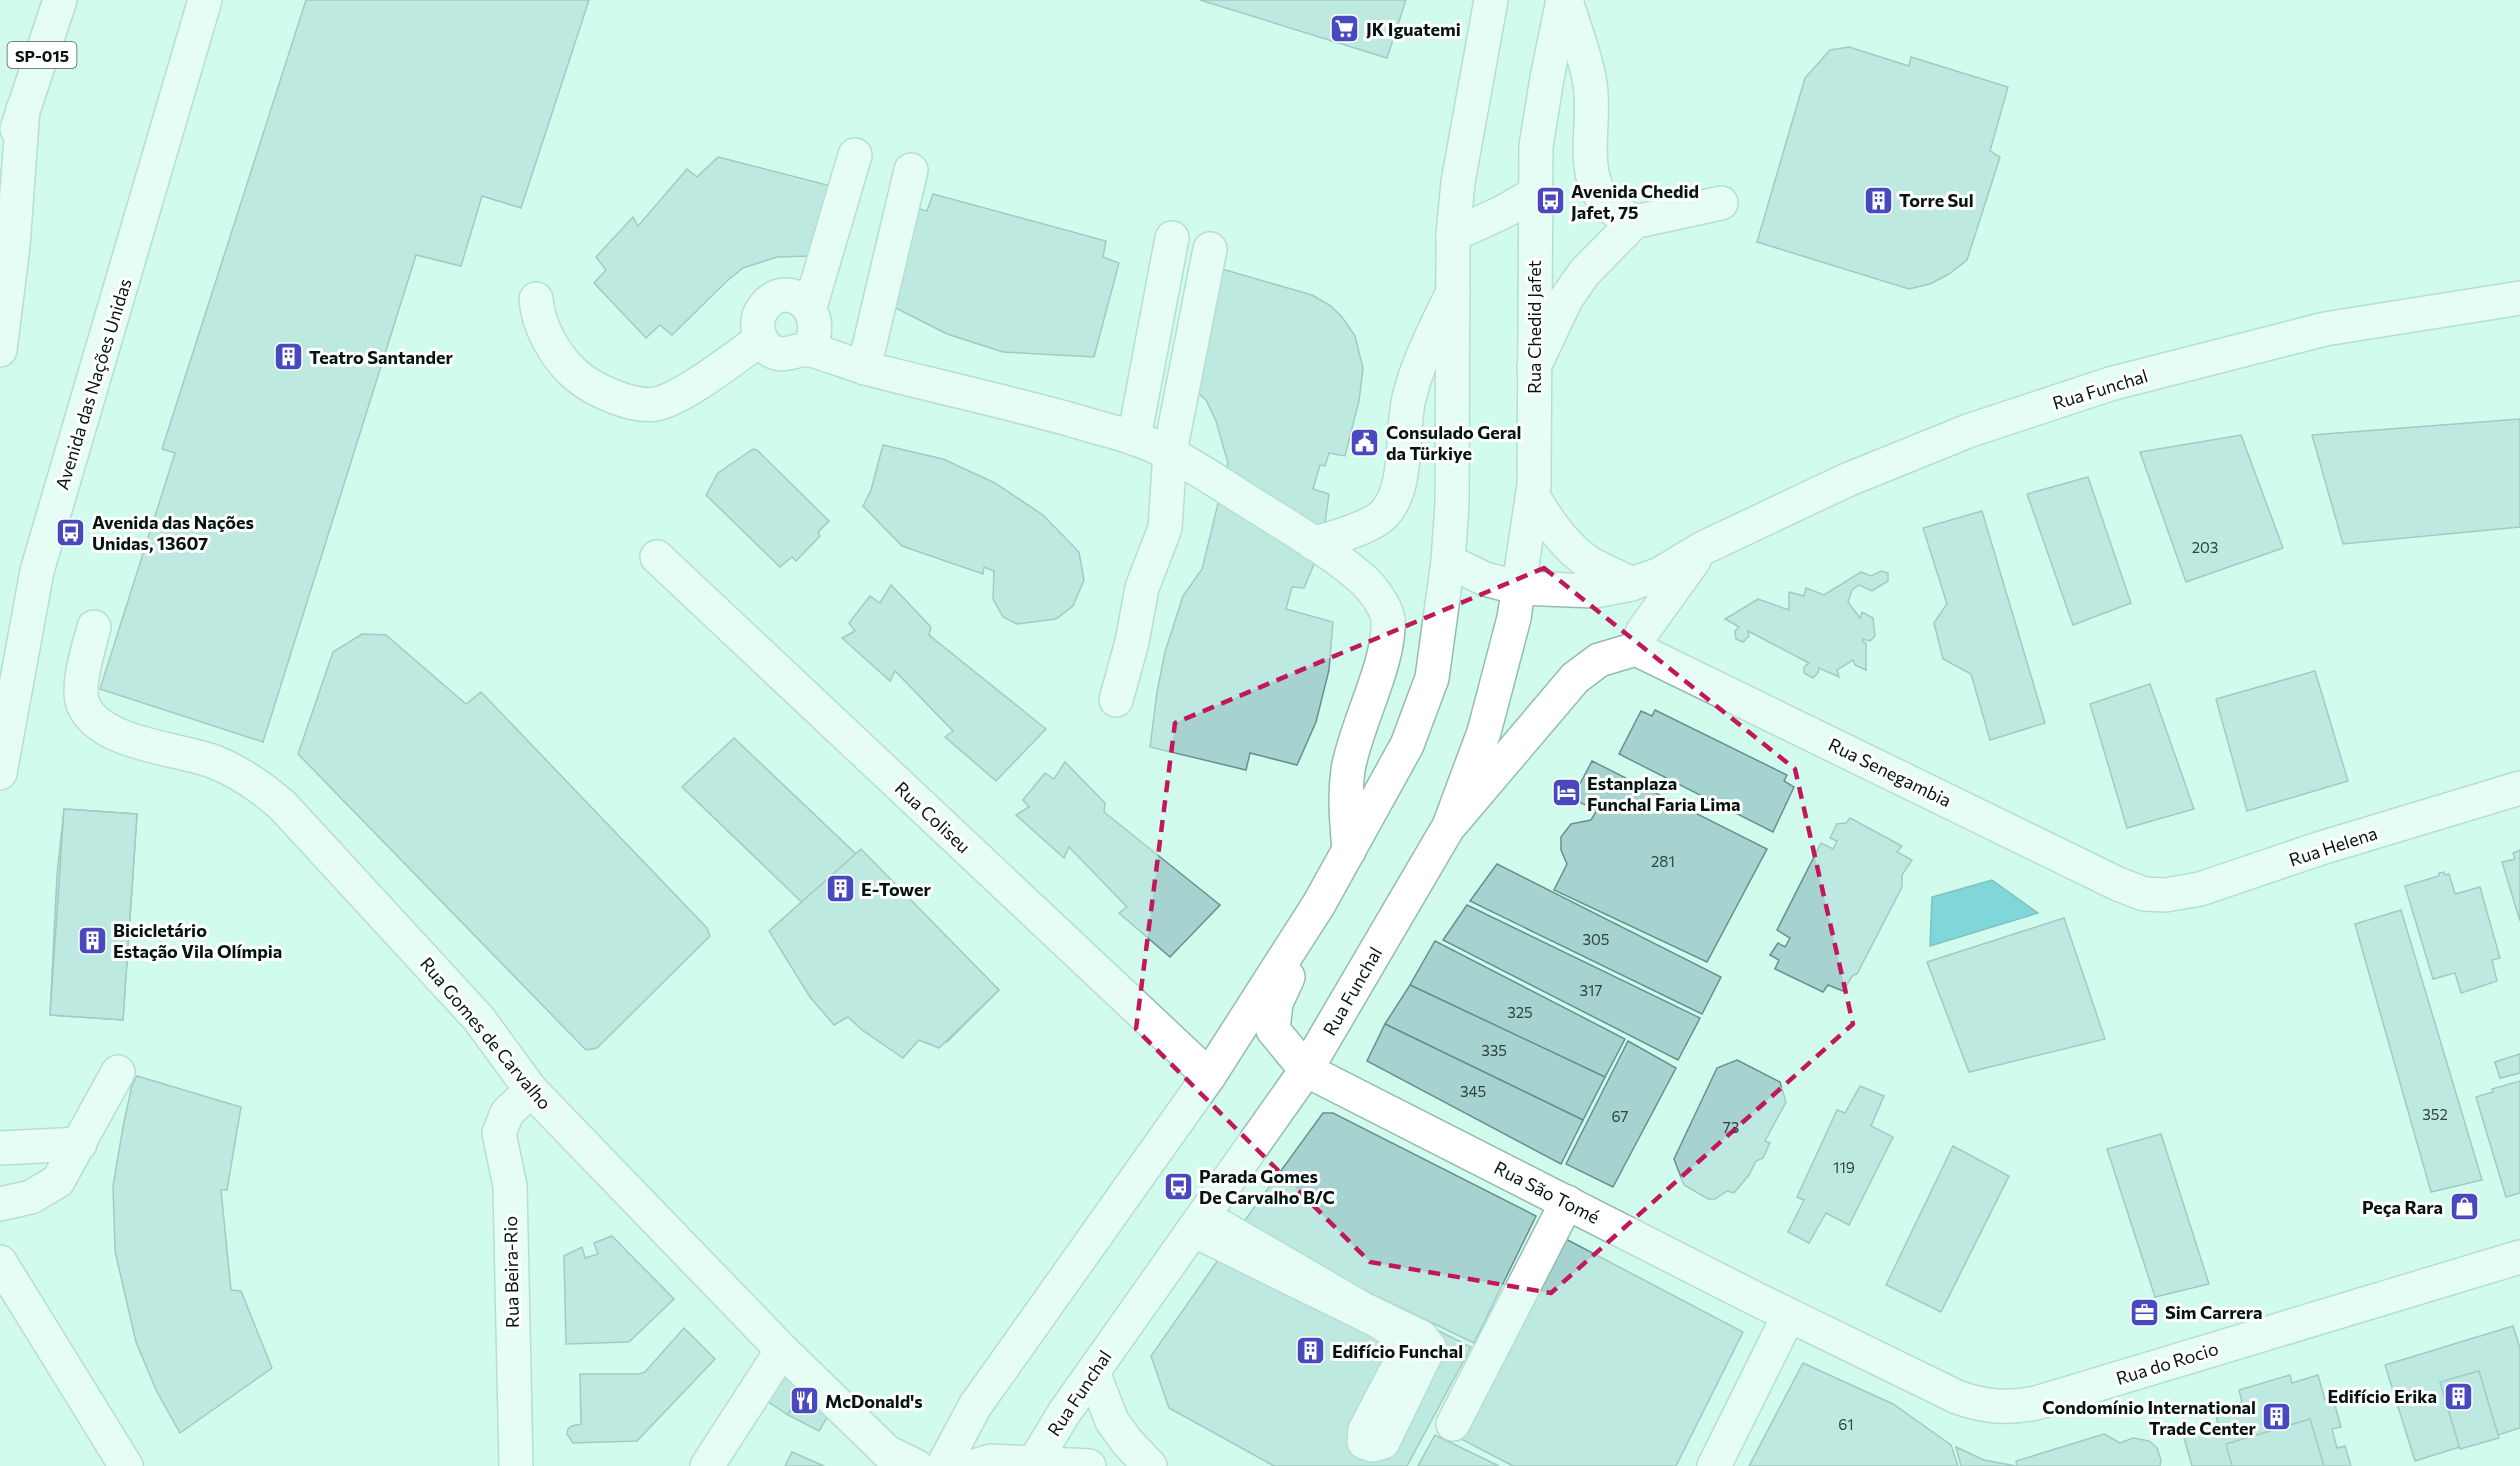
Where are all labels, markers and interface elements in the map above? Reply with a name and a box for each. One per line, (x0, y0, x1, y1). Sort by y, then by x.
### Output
supermarket icon: JK Iguatemi (1329, 13, 1361, 45)
place label: JK Iguatemi (1366, 18, 1461, 40)
road number: SP-015 (8, 42, 76, 68)
place label: Avenida Chedid Jafet, 75 (1571, 180, 1699, 223)
building icon: Torre Sul (1862, 184, 1894, 216)
bus stop icon: Avenida Chedid Jafet, 75 (1534, 185, 1566, 217)
place label: Torre Sul (1899, 189, 1974, 211)
street label: Rua Chedid Jafet (1523, 260, 1545, 394)
street label: Avenida das Nações Unidas (50, 276, 136, 492)
building icon: Teatro Santander (272, 341, 304, 373)
place label: Teatro Santander (309, 346, 453, 368)
street label: Rua Funchal (2050, 364, 2150, 414)
place label: Consulado Geral da Türkiye (1386, 421, 1521, 464)
public building icon: Consulado Geral da Türkiye (1349, 426, 1381, 458)
place label: Avenida das Nações Unidas, 13607 (92, 511, 254, 554)
bus stop icon: Avenida das Nações Unidas, 13607 (55, 516, 87, 548)
house number: 203 (2192, 538, 2218, 556)
street label: Rua Senegambia (1825, 733, 1955, 811)
place label: Estanplaza Funchal Faria Lima (1587, 772, 1740, 815)
street label: Rua Coliseu (891, 777, 975, 857)
hotel icon: Estanplaza Funchal Faria Lima (1550, 777, 1582, 809)
street label: Rua Helena (2286, 821, 2380, 871)
house number: 281 (1651, 852, 1675, 870)
building icon: E-Tower (824, 873, 856, 905)
place label: E-Tower (861, 878, 931, 900)
place label: Bicicletário Estação Vila Olímpia (113, 919, 282, 962)
building icon: Bicicletário Estação Vila Olímpia (76, 924, 108, 956)
house number: 305 (1583, 930, 1609, 948)
street label: Rua Funchal (1318, 943, 1386, 1039)
street label: Rua Gomes de Carvalho (416, 952, 556, 1114)
house number: 317 (1580, 981, 1603, 999)
house number: 325 (1507, 1003, 1533, 1021)
house number: 335 (1481, 1041, 1507, 1059)
house number: 345 (1460, 1082, 1486, 1100)
house number: 352 (2422, 1105, 2448, 1123)
house number: 67 (1612, 1107, 1629, 1125)
house number: 73 (1723, 1118, 1739, 1136)
street label: Rua São Tomé (1491, 1156, 1603, 1228)
house number: 119 (1833, 1158, 1855, 1176)
place label: Parada Gomes De Carvalho B/C (1199, 1165, 1335, 1208)
bus stop icon: Parada Gomes De Carvalho B/C (1162, 1170, 1194, 1202)
shop icon: Peça Rara (2448, 1191, 2480, 1223)
place label: Peça Rara (2362, 1196, 2443, 1218)
street label: Rua Beira-Rio (499, 1216, 523, 1328)
office icon: Sim Carrera (2128, 1296, 2160, 1328)
place label: Sim Carrera (2165, 1301, 2263, 1323)
building icon: Edifício Funchal (1295, 1335, 1327, 1367)
street label: Rua do Rocio (2113, 1337, 2221, 1389)
place label: Edifício Funchal (1332, 1340, 1463, 1362)
street label: Rua Funchal (1042, 1346, 1116, 1440)
building icon: Edifício Erika (2442, 1380, 2474, 1412)
restaurant icon: McDonald's (788, 1385, 820, 1417)
place label: Edifício Erika (2327, 1385, 2437, 1407)
place label: McDonald's (825, 1390, 923, 1412)
place label: Condomínio International Trade Center (2042, 1396, 2257, 1439)
building icon: Condomínio International Trade Center (2261, 1401, 2293, 1433)
house number: 61 (1838, 1415, 1854, 1433)

